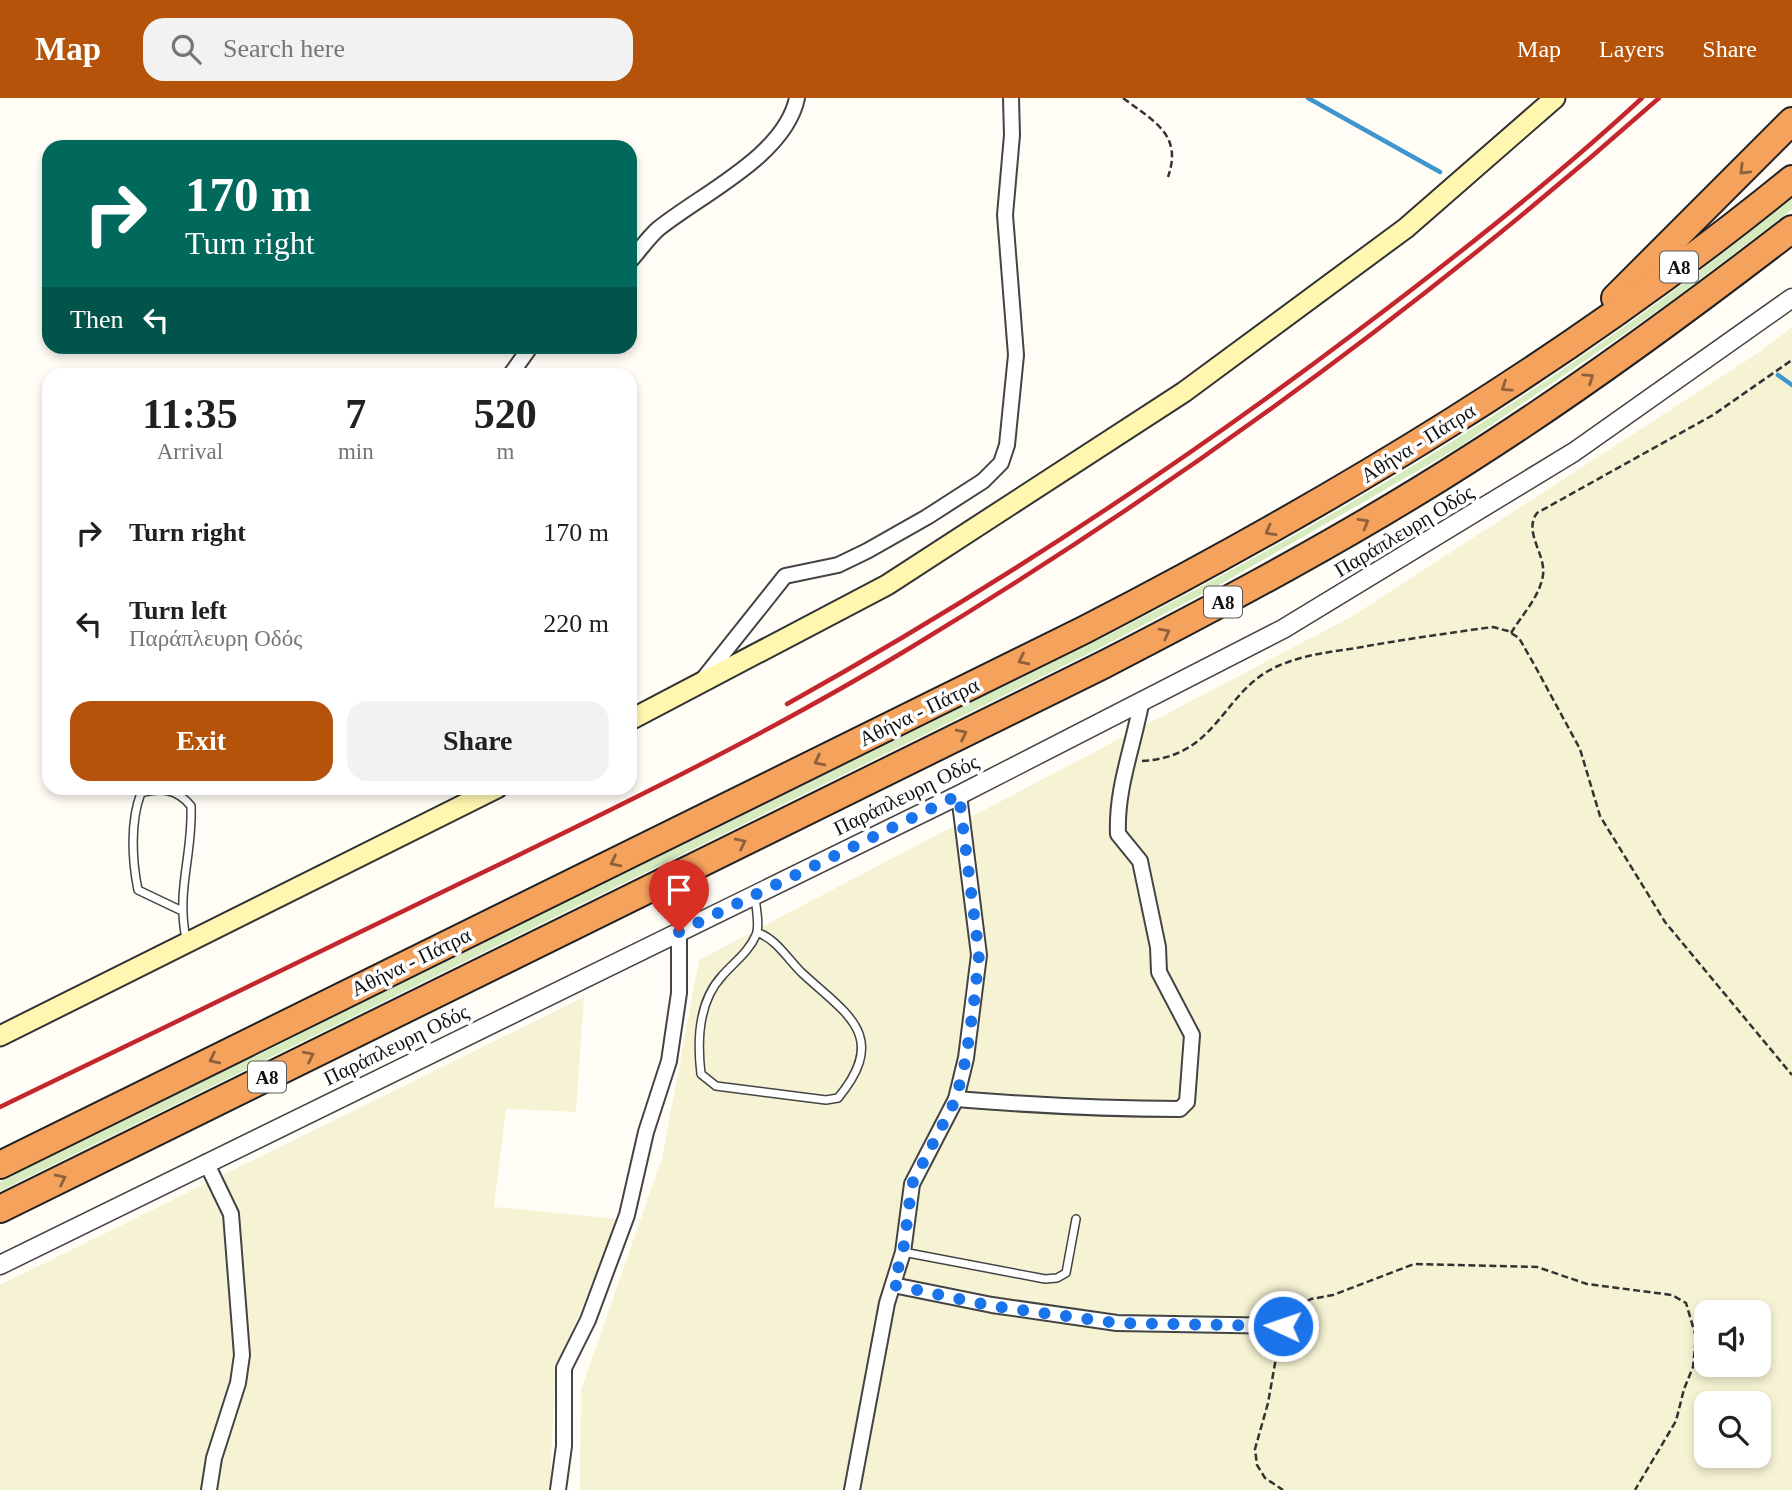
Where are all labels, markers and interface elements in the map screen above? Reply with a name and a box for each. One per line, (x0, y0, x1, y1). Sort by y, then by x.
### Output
search box (143, 18, 633, 81)
icon: search (167, 30, 205, 68)
text: Map (35, 31, 101, 67)
text: Search here (223, 34, 345, 63)
text: Map (1517, 36, 1561, 62)
text: Layers (1599, 36, 1664, 62)
text: Share (1702, 36, 1757, 62)
one-way arrow (1739, 161, 1752, 174)
text: 170 m (185, 167, 312, 222)
icon: right (70, 168, 161, 259)
text: Turn right (185, 225, 315, 261)
road number: Α8 (1660, 252, 1698, 282)
icon: left (137, 301, 175, 339)
text: Then (70, 305, 123, 334)
one-way arrow (1581, 374, 1594, 386)
one-way arrow (1501, 379, 1514, 392)
text: 11:35 (142, 391, 238, 437)
text: 7 (345, 391, 366, 437)
text: 520 (474, 391, 537, 437)
street label: Αθήνα - Πάτρα (1356, 398, 1480, 488)
text: Arrival (157, 439, 223, 464)
text: min (338, 439, 374, 464)
text: m (496, 439, 514, 464)
street label: Παράπλευρη Οδός (1330, 480, 1479, 582)
icon: right (70, 514, 108, 552)
text: Turn right (129, 518, 246, 547)
text: 170 m (543, 518, 609, 547)
one-way arrow (1357, 518, 1370, 531)
one-way arrow (1265, 523, 1277, 536)
road number: Α8 (1204, 587, 1242, 618)
text: Turn left (129, 596, 227, 625)
icon: left (70, 605, 108, 643)
text: 220 m (543, 609, 609, 638)
text: Παράπλευρη Οδός (129, 626, 302, 651)
one-way arrow (1158, 627, 1170, 641)
one-way arrow (1018, 652, 1030, 666)
street label: Αθήνα - Πάτρα (855, 673, 983, 751)
button: Exit (70, 701, 333, 781)
button: Share (347, 701, 609, 781)
one-way arrow (955, 729, 967, 743)
street label: Παράπλευρη Οδός (830, 749, 983, 840)
one-way arrow (814, 753, 826, 767)
one-way arrow (734, 838, 746, 852)
one-way arrow (610, 853, 622, 867)
pin (649, 860, 709, 932)
icon: arrive (660, 871, 698, 909)
street label: Αθήνα - Πάτρα (347, 923, 475, 1001)
street label: Παράπλευρη Οδός (320, 999, 473, 1090)
one-way arrow (209, 1051, 221, 1065)
one-way arrow (302, 1051, 314, 1065)
road number: Α8 (248, 1062, 286, 1093)
one-way arrow (54, 1173, 66, 1187)
position arrow (1246, 1289, 1320, 1363)
map controls (1694, 1300, 1771, 1468)
button: sound (1694, 1300, 1771, 1377)
button: search (1694, 1391, 1771, 1468)

